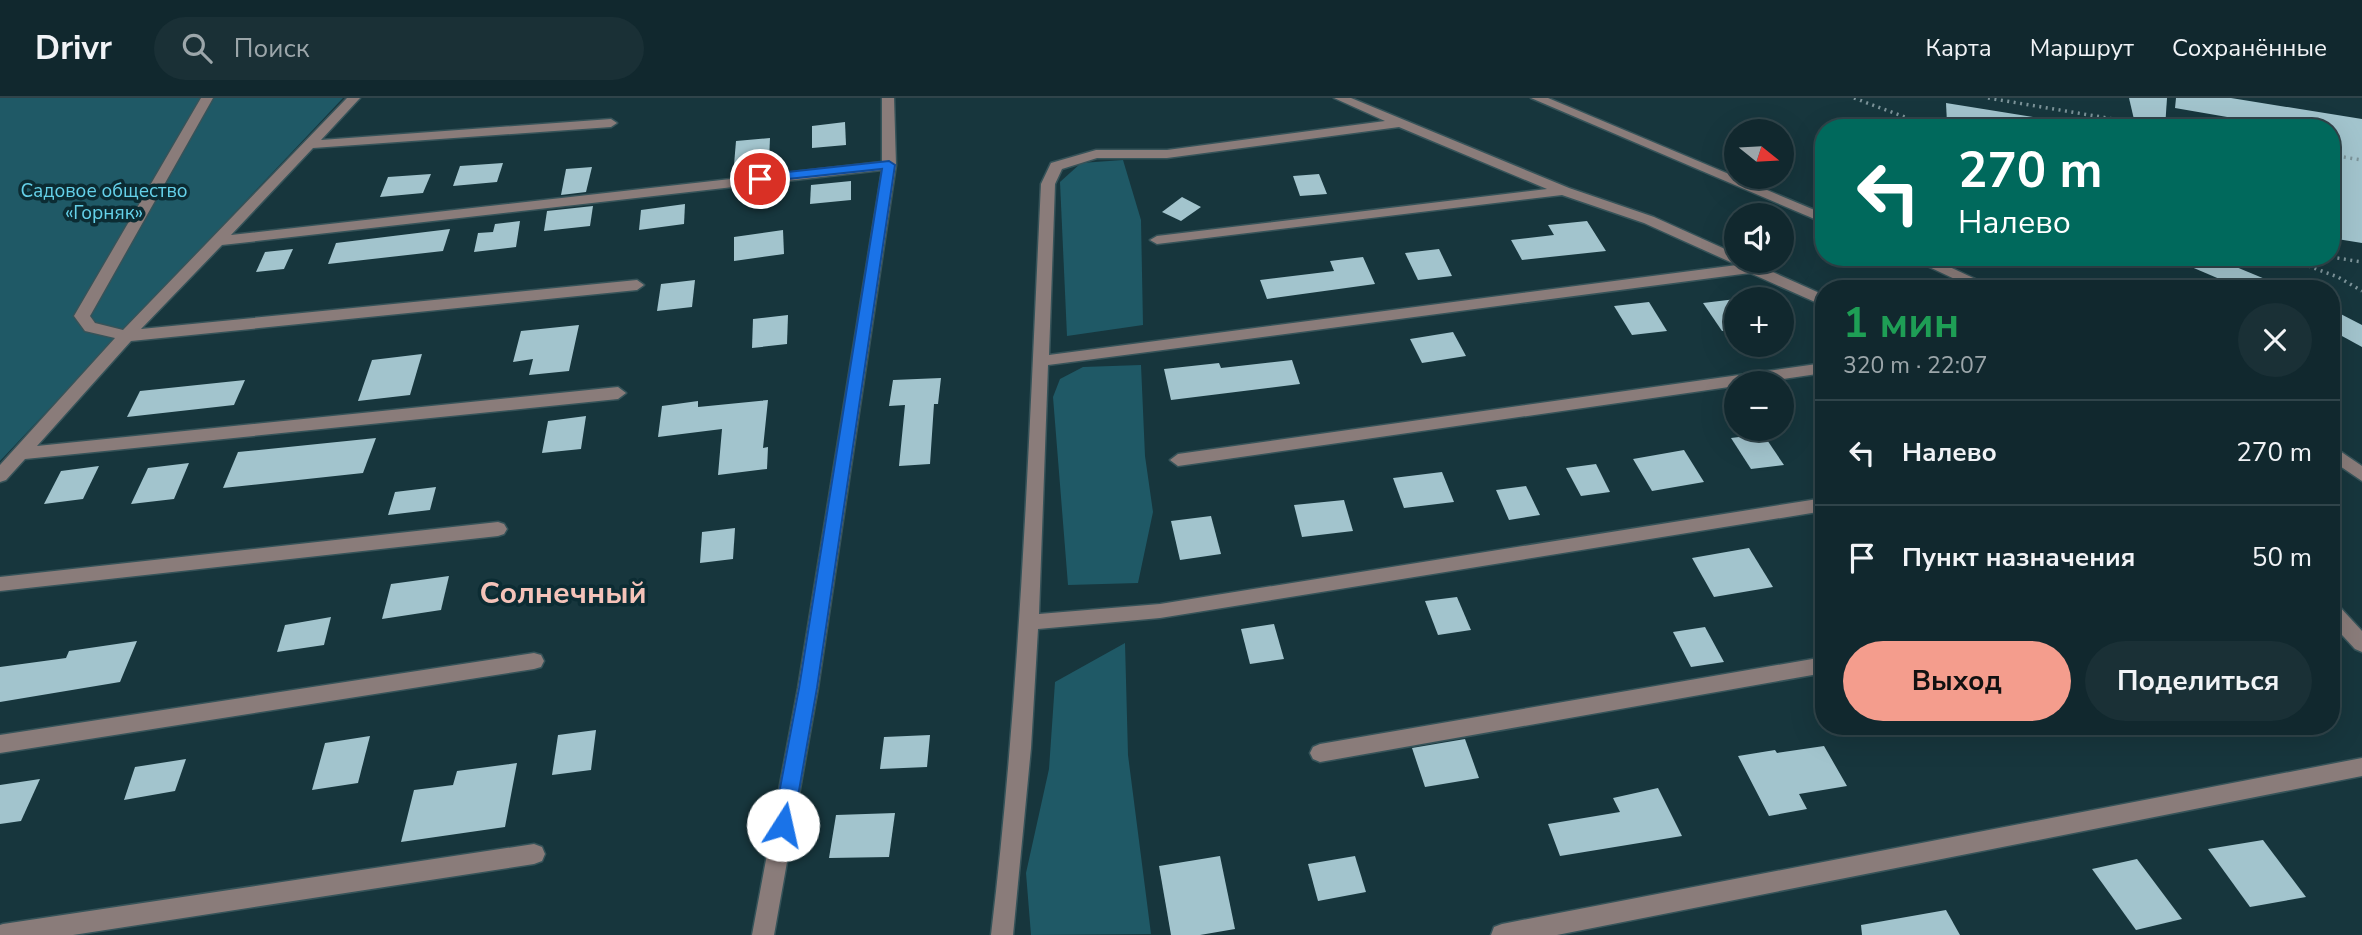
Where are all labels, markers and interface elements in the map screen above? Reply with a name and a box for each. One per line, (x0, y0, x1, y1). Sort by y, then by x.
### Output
search box (154, 17, 644, 80)
text: Drivr (35, 26, 112, 71)
icon: search (178, 29, 216, 67)
text: Поиск (234, 31, 309, 66)
text: Карта (1926, 32, 1992, 64)
text: Маршрут (2030, 32, 2134, 64)
text: Сохранённые (2172, 32, 2327, 64)
north arrow (1724, 119, 1794, 189)
map controls (1724, 119, 1794, 441)
text: 270 m (1958, 137, 2102, 204)
icon: left (1843, 147, 1934, 238)
pin (730, 149, 790, 209)
icon: arrive (741, 160, 779, 198)
park label: Садовое общество «Горняк» (20, 178, 188, 226)
text: Налево (1958, 201, 2071, 244)
button: sound (1724, 203, 1794, 273)
button: + (1724, 287, 1794, 357)
text: 1 мин (1843, 295, 1959, 352)
button: close (2238, 303, 2312, 377)
text: 320 m · 22:07 (1843, 350, 1988, 381)
button: − (1724, 371, 1794, 441)
icon: left (1843, 434, 1881, 472)
text: Налево (1902, 435, 1997, 470)
text: 270 m (2236, 435, 2312, 470)
icon: arrive (1843, 539, 1881, 577)
text: Пункт назначения (1902, 540, 2135, 575)
text: 50 m (2252, 540, 2312, 575)
district label: Солнечный (479, 573, 647, 614)
button: Выход (1843, 641, 2071, 721)
button: Поделиться (2085, 641, 2312, 721)
position arrow (746, 788, 820, 862)

